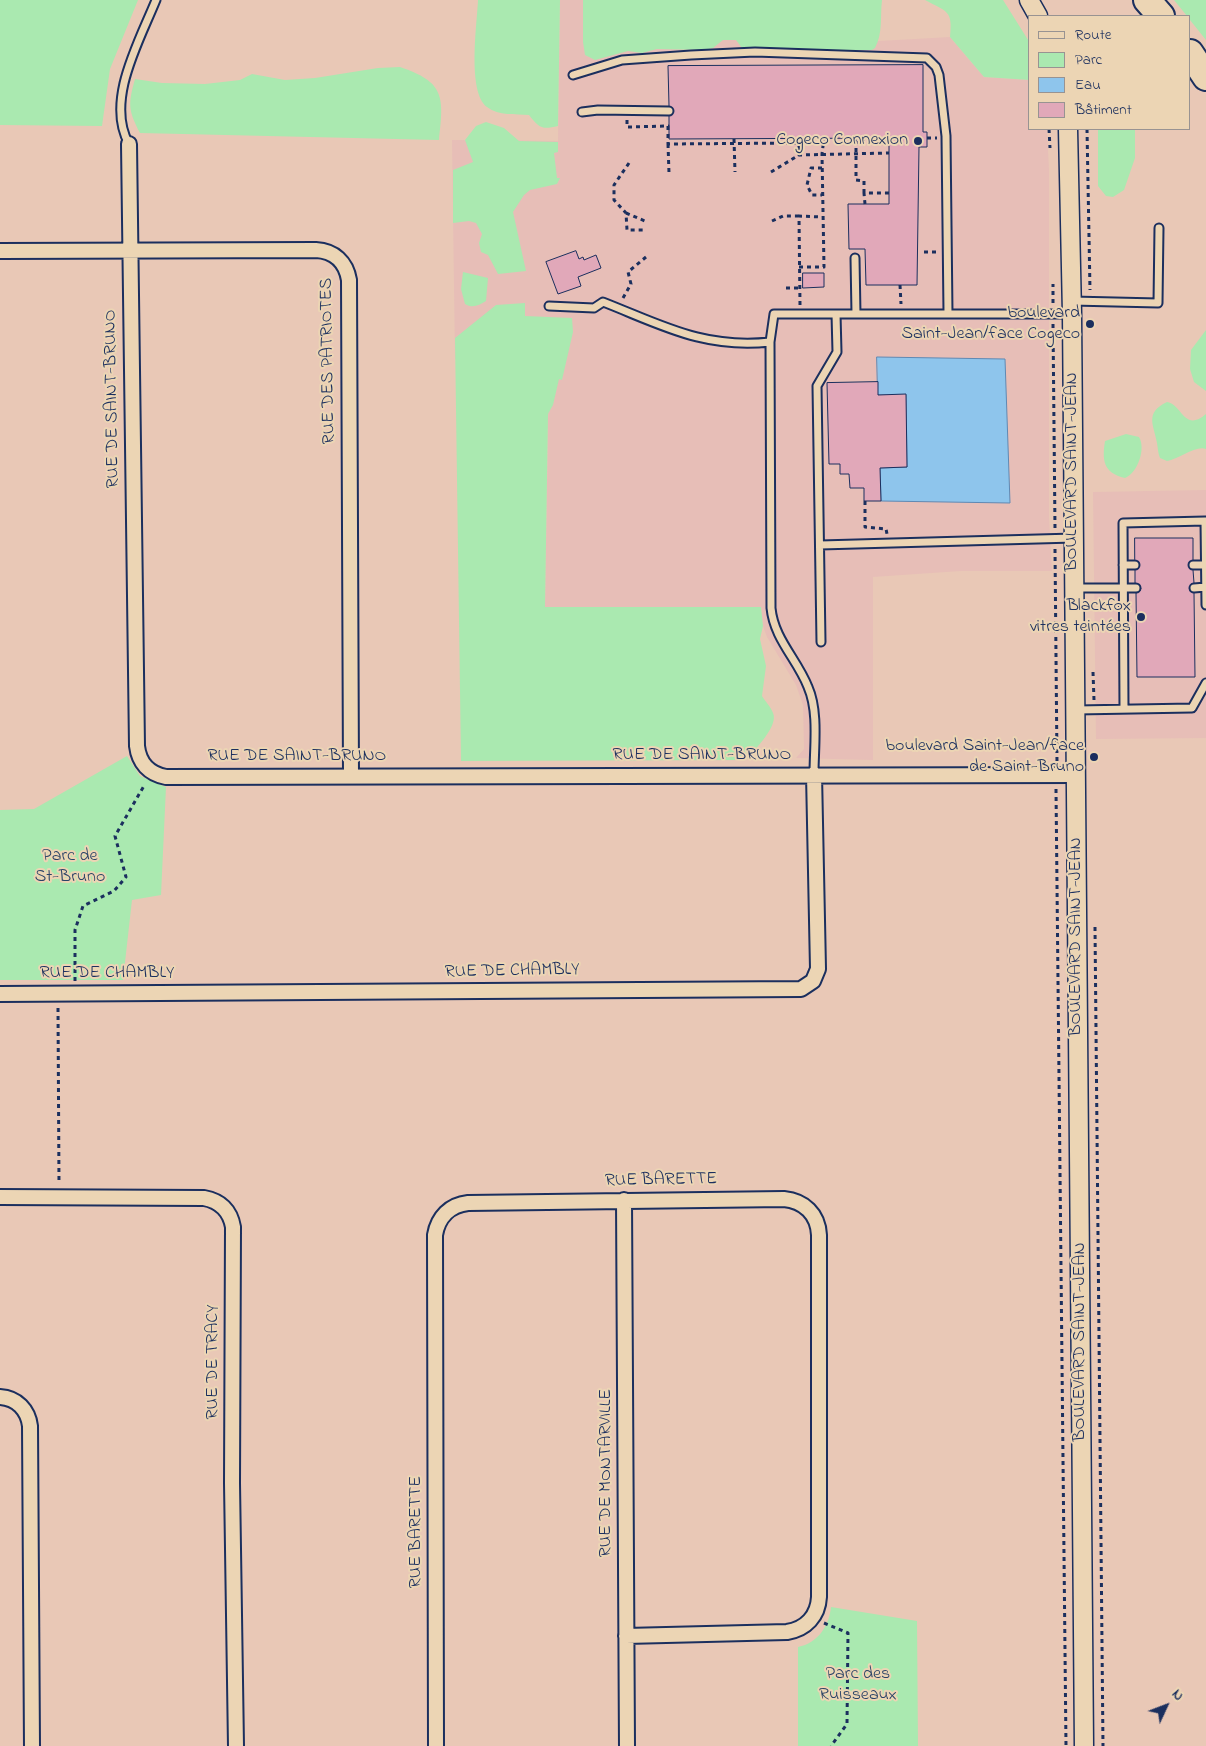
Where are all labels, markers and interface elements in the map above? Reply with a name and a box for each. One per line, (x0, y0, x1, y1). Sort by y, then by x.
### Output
legend (1028, 15, 1191, 130)
text: Route (1075, 24, 1111, 46)
text: Parc (1075, 49, 1102, 71)
text: Eau (1075, 74, 1101, 96)
text: Bâtiment (1075, 99, 1132, 121)
place label: Cogeco Connexion (776, 130, 908, 152)
marker: Cogeco Connexion (912, 135, 924, 147)
street label: RUE DES PATRIOTES (317, 278, 341, 444)
place label: boulevard Saint-Jean/face Cogeco (901, 303, 1080, 346)
street label: RUE DE SAINT-BRUNO (101, 309, 125, 489)
marker: boulevard Saint-Jean/face Cogeco (1084, 318, 1096, 330)
street label: BOULEVARD SAINT-JEAN (1062, 372, 1084, 572)
place label: Blackfox vitres teintées (1030, 596, 1131, 638)
marker: Blackfox vitres teintées (1135, 611, 1147, 623)
place label: boulevard Saint-Jean/face de Saint-Bruno (886, 736, 1084, 779)
street label: RUE DE SAINT-BRUNO (613, 745, 791, 767)
street label: RUE DE SAINT-BRUNO (208, 746, 386, 768)
marker: boulevard Saint-Jean/face de Saint-Bruno (1088, 751, 1100, 763)
street label: BOULEVARD SAINT-JEAN (1066, 837, 1088, 1037)
park label: Parc de St-Bruno (35, 846, 105, 889)
street label: RUE DE CHAMBLY (444, 960, 580, 984)
street label: RUE DE CHAMBLY (40, 963, 174, 985)
street label: RUE BARETTE (605, 1169, 717, 1193)
street label: BOULEVARD SAINT-JEAN (1070, 1242, 1092, 1442)
street label: RUE DE TRACY (203, 1305, 225, 1419)
street label: RUE DE MONTARVILLE (596, 1389, 618, 1557)
street label: RUE BARETTE (406, 1476, 428, 1588)
park label: Parc des Ruisseaux (819, 1664, 897, 1706)
north arrow (1141, 1681, 1191, 1731)
text: N (1166, 1685, 1188, 1706)

